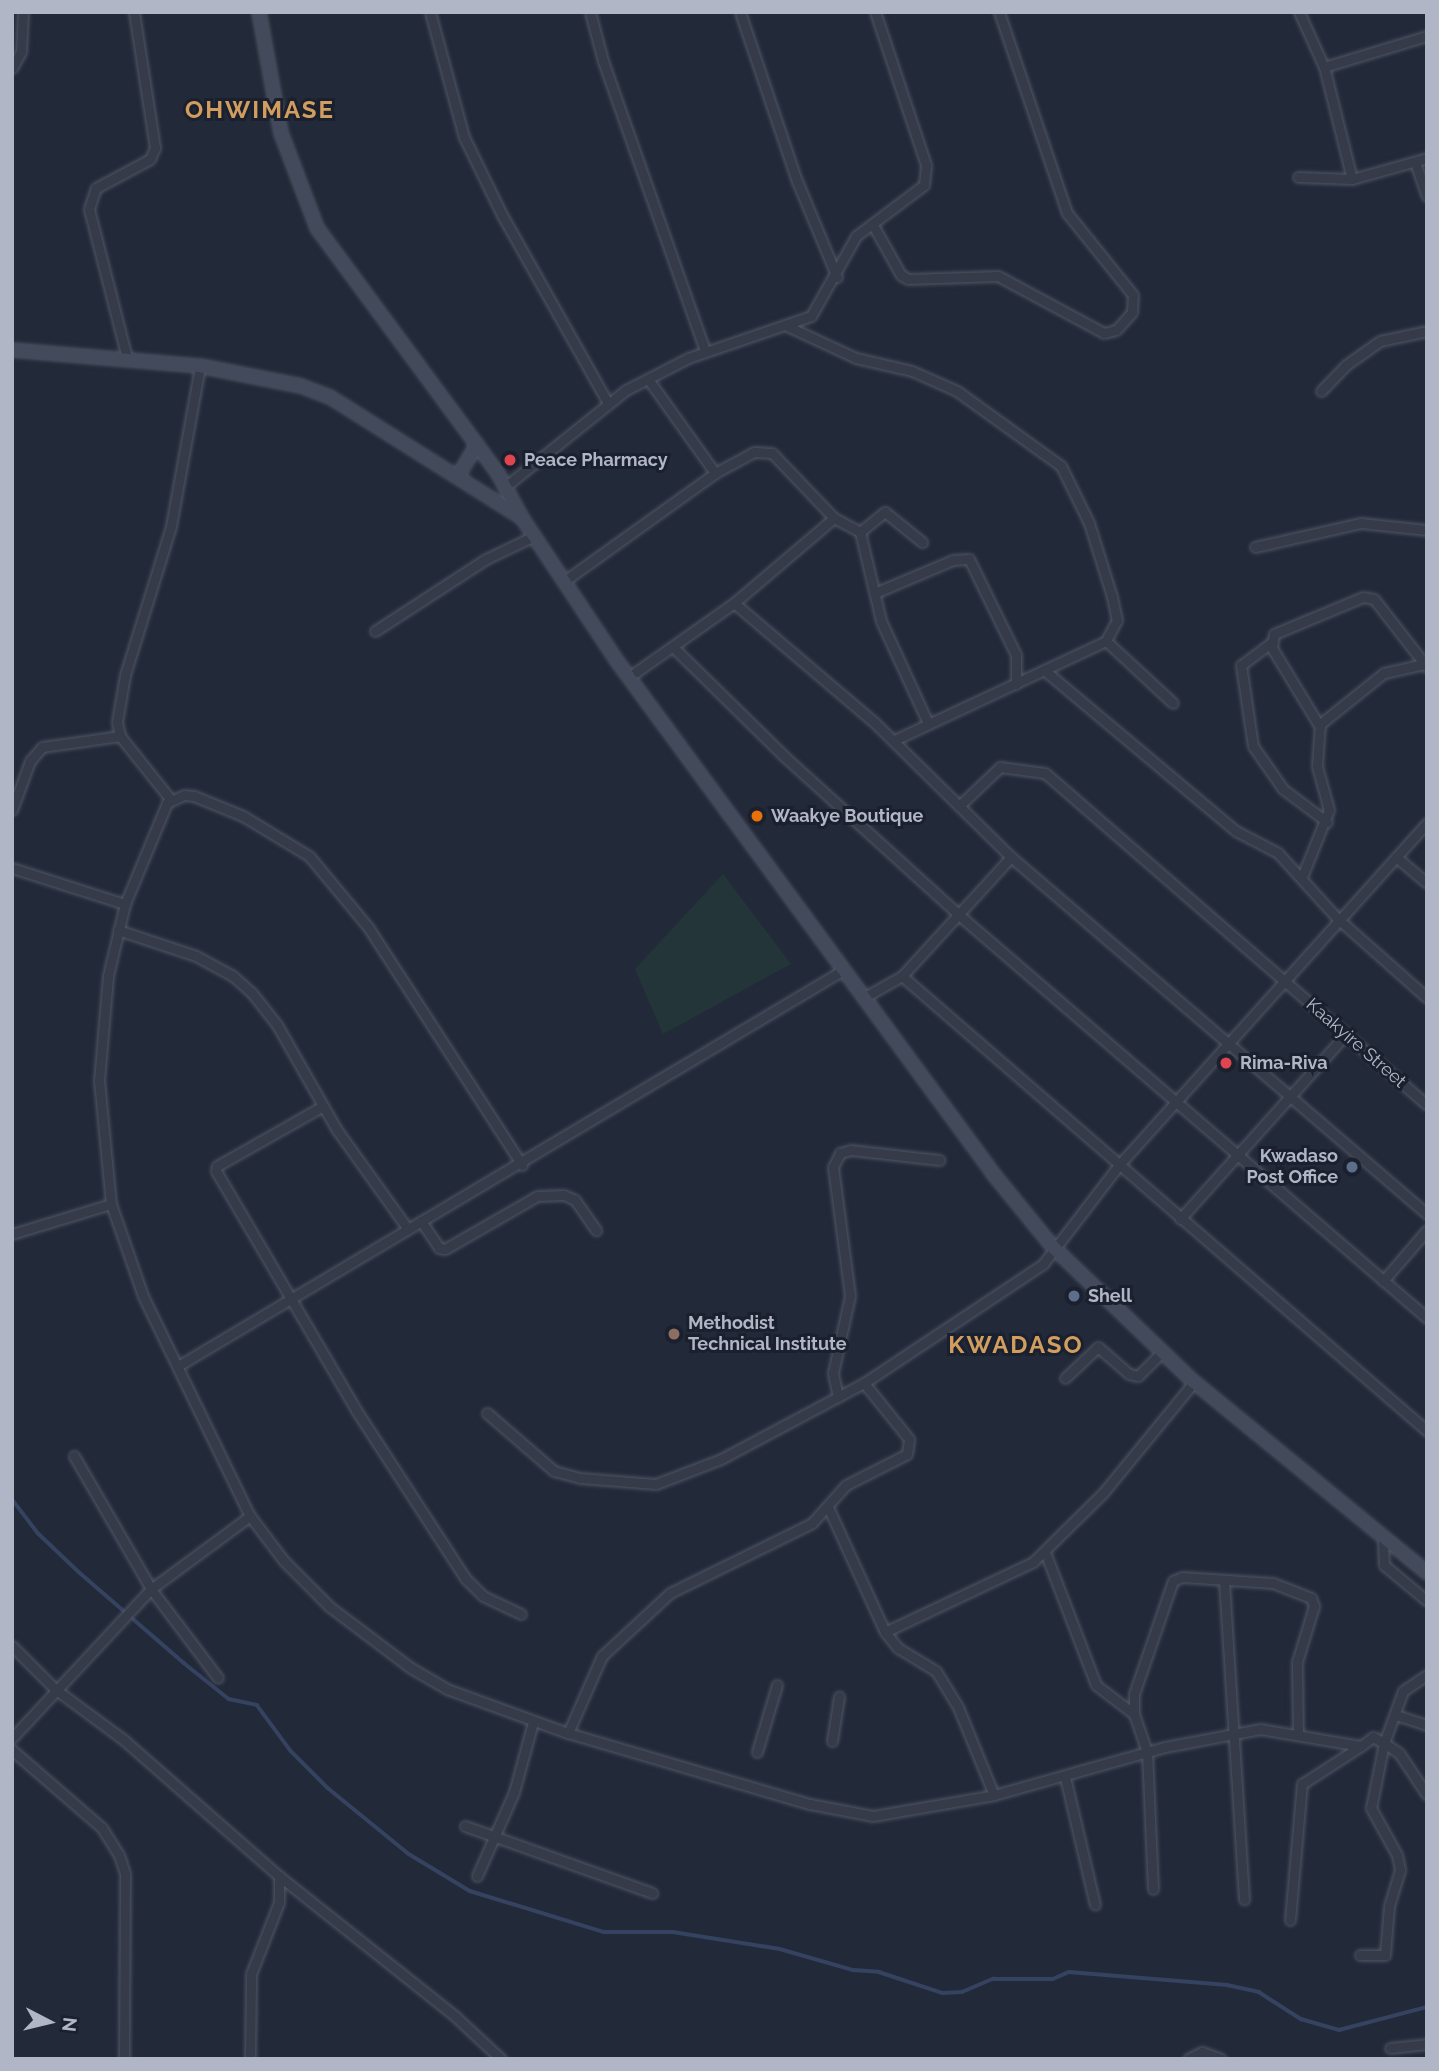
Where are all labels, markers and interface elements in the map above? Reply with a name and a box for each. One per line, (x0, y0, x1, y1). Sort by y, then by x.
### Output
district label: OHWIMASE (186, 96, 334, 124)
place label: Peace Pharmacy (524, 449, 668, 471)
marker: Peace Pharmacy (502, 452, 518, 468)
place label: Waakye Boutique (771, 805, 923, 827)
marker: Waakye Boutique (749, 808, 765, 824)
street label: Kaakyire Street (1302, 994, 1410, 1092)
place label: Rima-Riva (1240, 1052, 1328, 1074)
marker: Rima-Riva (1218, 1055, 1234, 1071)
place label: Kwadaso Post Office (1247, 1146, 1338, 1188)
marker: Kwadaso Post Office (1344, 1159, 1360, 1175)
place label: Shell (1088, 1285, 1132, 1307)
marker: Shell (1066, 1288, 1082, 1304)
place label: Methodist Technical Institute (688, 1313, 847, 1356)
marker: Methodist Technical Institute (666, 1326, 682, 1342)
district label: KWADASO (949, 1331, 1083, 1359)
north arrow (14, 1987, 84, 2057)
text: N (58, 2016, 82, 2033)

